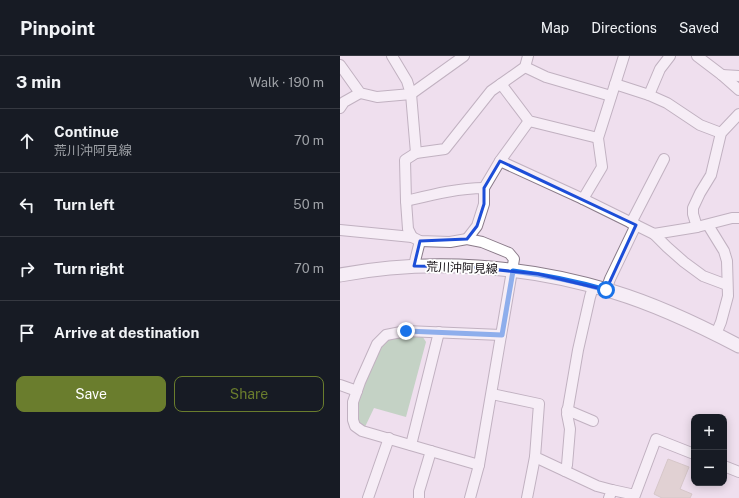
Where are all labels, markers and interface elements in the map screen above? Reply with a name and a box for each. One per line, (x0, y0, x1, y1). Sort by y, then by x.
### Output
text: Pinpoint (20, 17, 95, 39)
text: Map (541, 20, 569, 36)
text: Directions (591, 20, 657, 36)
text: Saved (679, 20, 719, 36)
text: 3 min (16, 72, 61, 92)
text: Walk · 190 m (249, 75, 324, 90)
text: Continue (54, 123, 119, 140)
icon: ahead (16, 130, 38, 152)
text: 70 m (294, 133, 324, 148)
text: 荒川沖阿見線 (54, 143, 132, 158)
icon: left (16, 194, 38, 216)
text: Turn left (54, 196, 115, 213)
text: 50 m (293, 197, 324, 212)
icon: right (16, 258, 38, 280)
text: Turn right (54, 260, 124, 277)
street label: 荒川沖阿見線 (426, 260, 498, 276)
text: 70 m (294, 261, 324, 276)
route start (597, 281, 615, 299)
icon: arrive (16, 322, 38, 344)
route end (397, 322, 415, 340)
text: Arrive at destination (54, 324, 199, 341)
button: Save (16, 376, 166, 412)
button: Share (174, 376, 324, 412)
map controls (691, 414, 727, 486)
button: + (691, 414, 727, 450)
button: − (691, 450, 727, 486)

